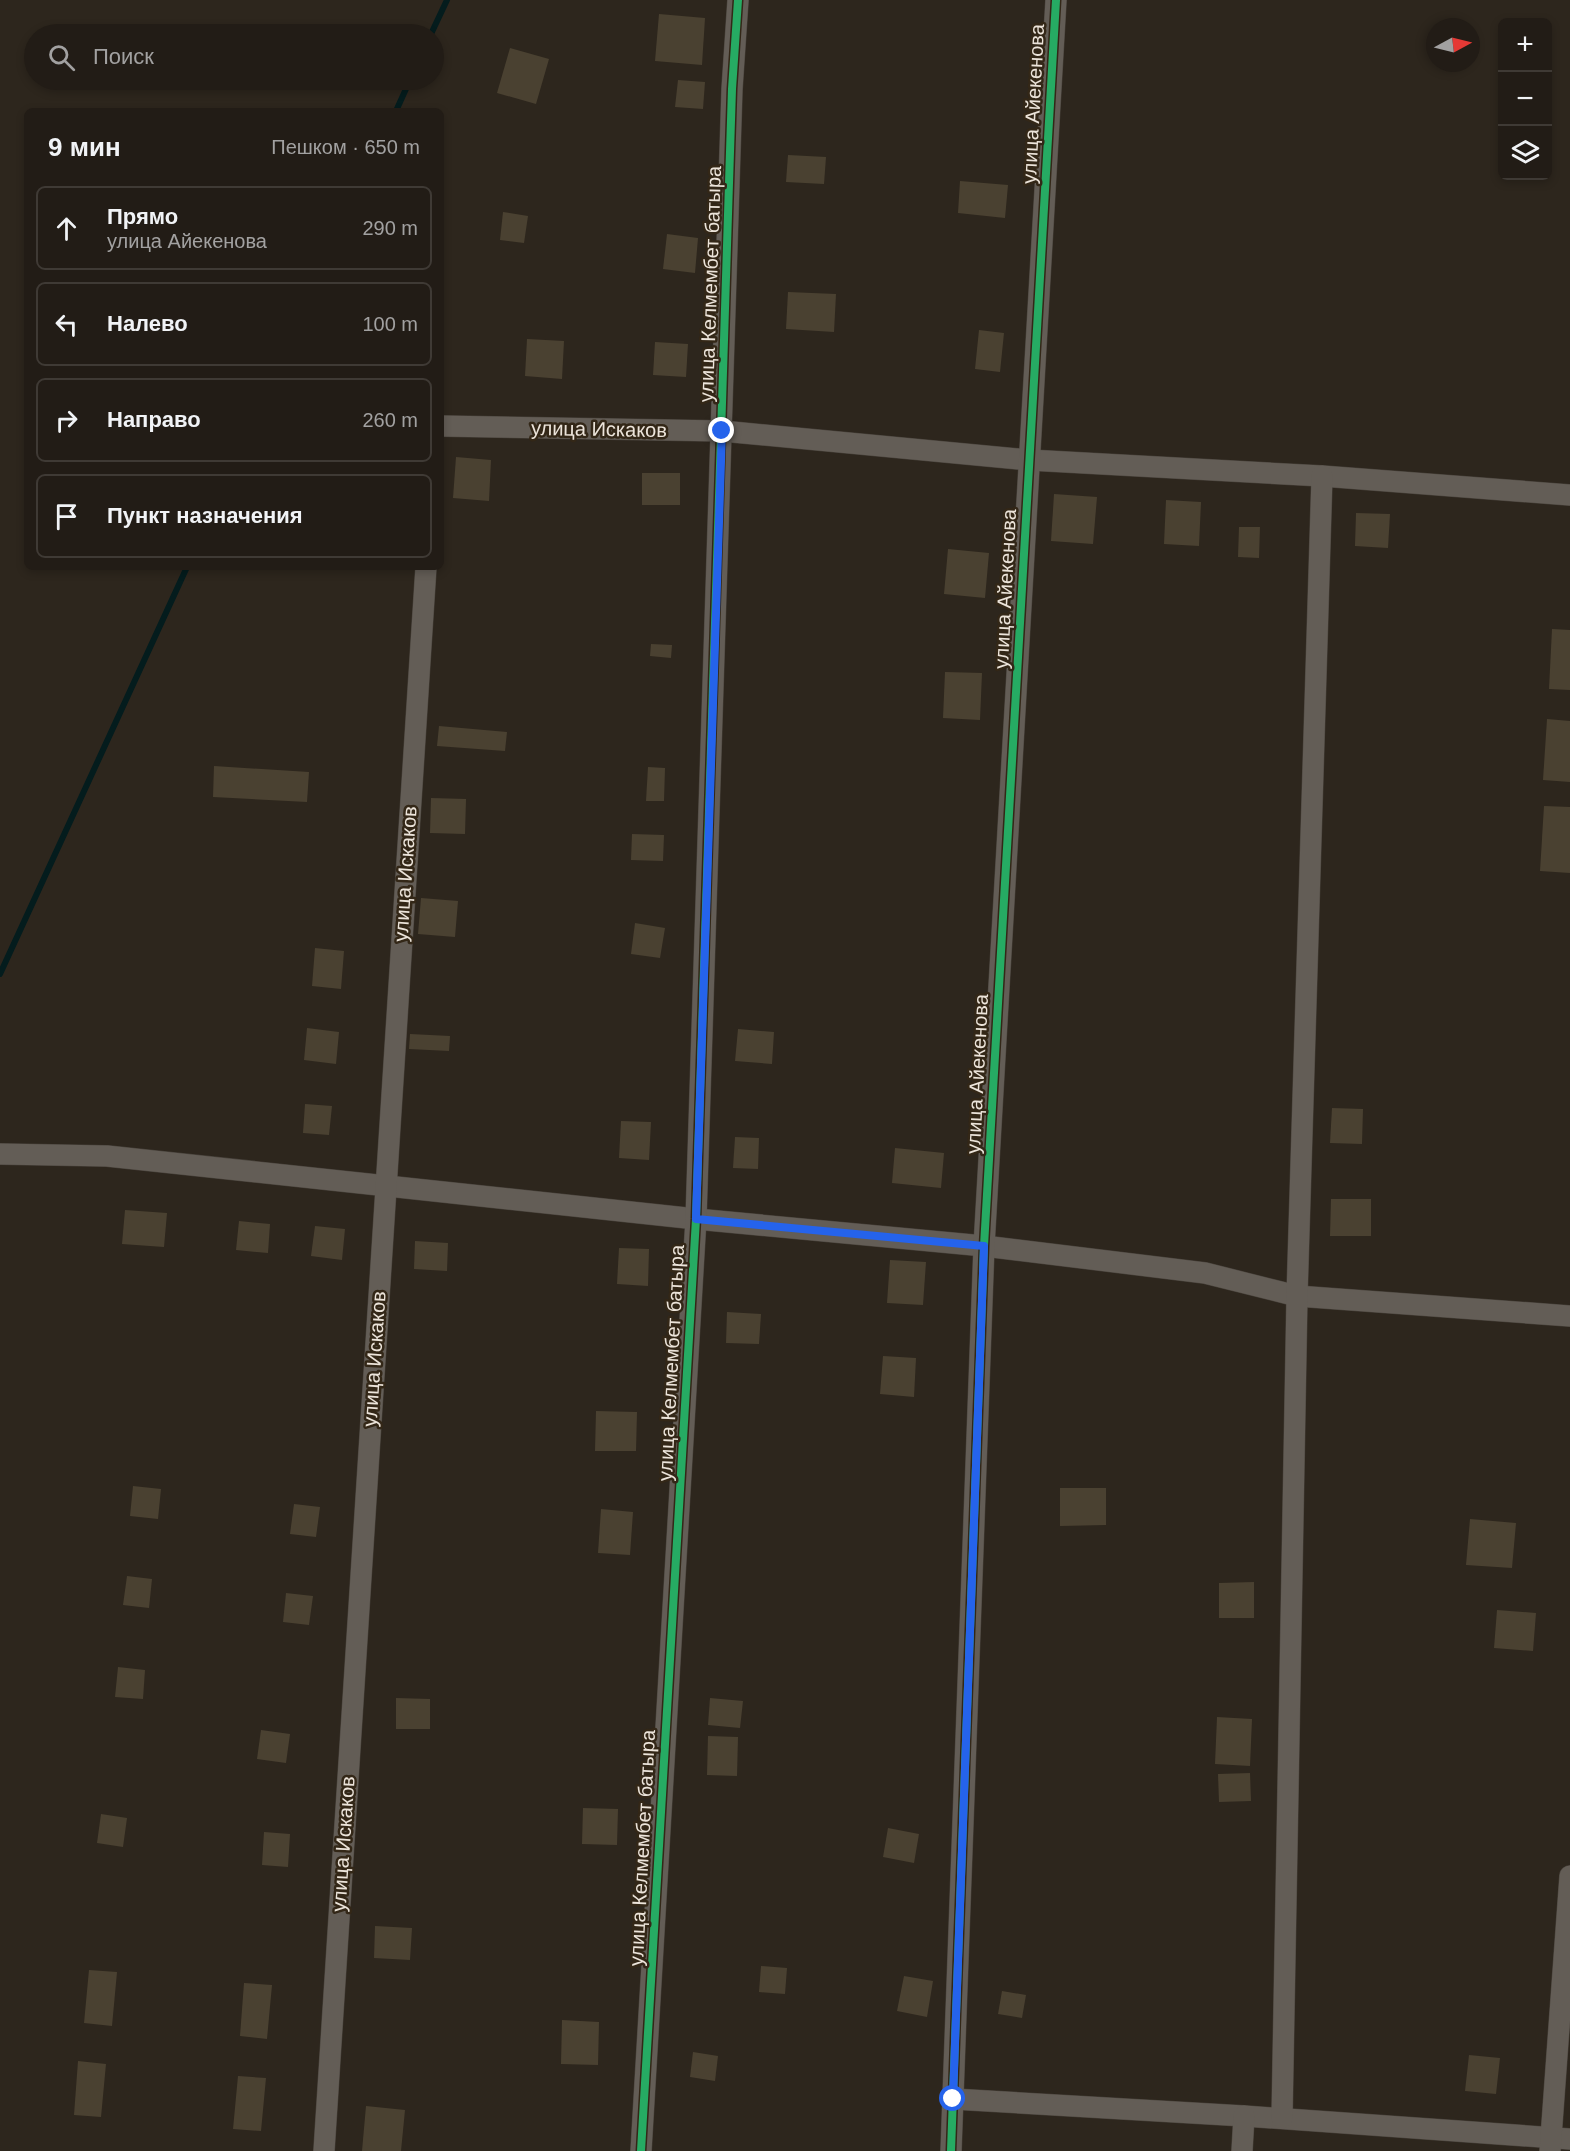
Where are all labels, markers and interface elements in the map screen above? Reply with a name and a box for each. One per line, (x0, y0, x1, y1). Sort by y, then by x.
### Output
north arrow (1426, 18, 1480, 72)
map controls (1498, 18, 1552, 180)
button: + (1498, 18, 1552, 72)
street label: улица Айекенова (1018, 23, 1048, 184)
search box (24, 24, 444, 90)
icon: search (45, 41, 78, 74)
text: Поиск (93, 44, 154, 69)
button: − (1498, 72, 1552, 126)
button: layers (1498, 126, 1552, 180)
text: 9 мин (48, 132, 121, 162)
text: Пешком · 650 m (271, 136, 420, 158)
street label: улица Келмембет батыра (695, 165, 725, 403)
text: Прямо (107, 204, 178, 229)
icon: ahead (50, 212, 83, 245)
text: 290 m (362, 217, 418, 239)
text: улица Айекенова (107, 230, 267, 252)
icon: left (50, 308, 83, 341)
text: Налево (107, 311, 188, 336)
text: 100 m (362, 313, 418, 335)
icon: right (50, 404, 83, 437)
text: Направо (107, 407, 201, 432)
text: 260 m (362, 409, 418, 431)
street label: улица Искаков (531, 417, 667, 441)
route end (708, 417, 734, 443)
icon: arrive (50, 500, 83, 533)
text: Пункт назначения (107, 503, 303, 528)
street label: улица Айекенова (990, 508, 1020, 669)
street label: улица Искаков (389, 805, 421, 943)
street label: улица Айекенова (962, 993, 992, 1154)
street label: улица Келмембет батыра (654, 1243, 688, 1482)
street label: улица Искаков (358, 1290, 390, 1428)
street label: улица Келмембет батыра (625, 1728, 659, 1967)
street label: улица Искаков (327, 1775, 359, 1913)
route start (939, 2085, 965, 2111)

